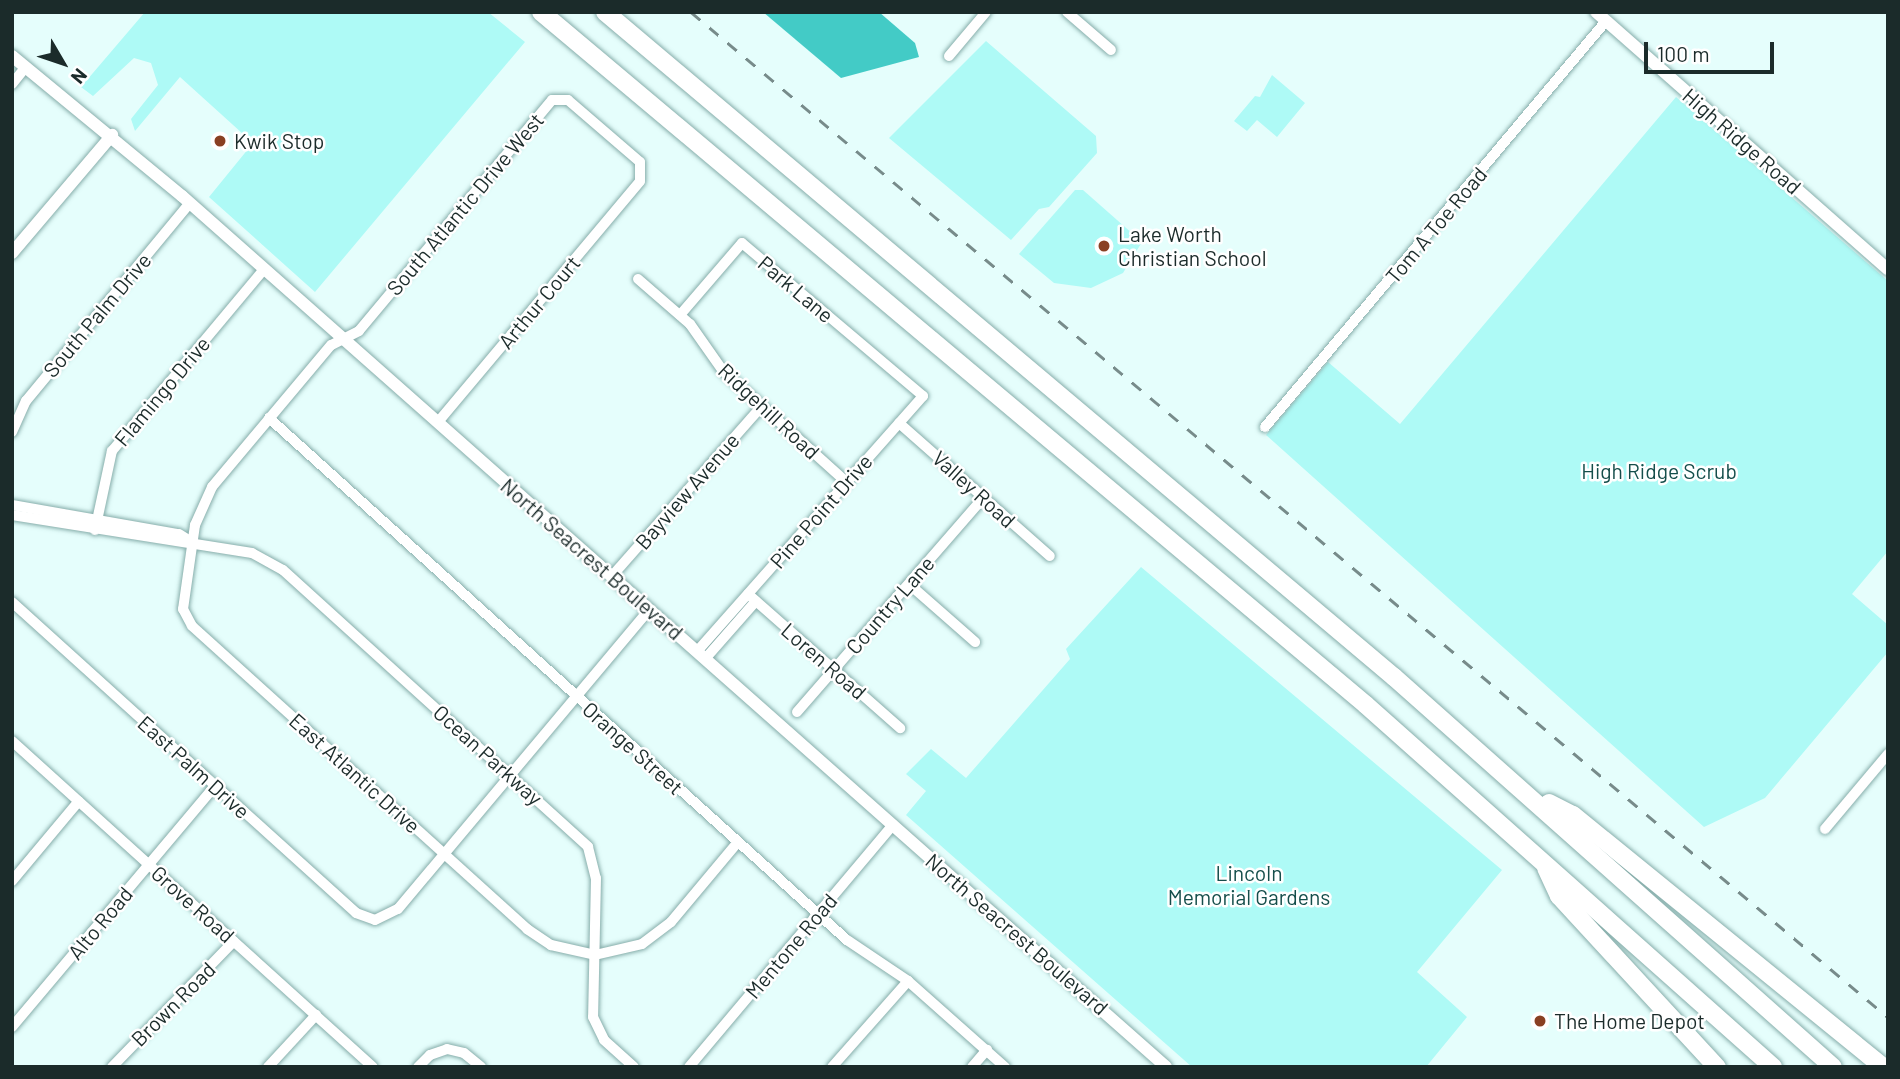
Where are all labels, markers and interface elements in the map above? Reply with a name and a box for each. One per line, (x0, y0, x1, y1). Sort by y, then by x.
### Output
north arrow (28, 28, 98, 98)
scale bar (1648, 28, 1778, 72)
text: 100 m (1657, 41, 1710, 66)
text: N (67, 64, 93, 89)
street label: High Ridge Road (1678, 83, 1806, 199)
street label: South Atlantic Drive West (381, 108, 549, 300)
place label: Kwik Stop (234, 128, 324, 154)
marker: Kwik Stop (212, 133, 228, 149)
street label: Tom A Toe Road (1380, 162, 1492, 288)
place label: Lake Worth Christian School (1118, 221, 1266, 271)
marker: Lake Worth Christian School (1096, 238, 1112, 254)
street label: South Palm Drive (38, 248, 156, 382)
street label: Arthur Court (493, 250, 585, 354)
street label: Park Lane (753, 250, 839, 328)
street label: Flamingo Drive (109, 331, 215, 451)
street label: Ridgehill Road (713, 358, 825, 464)
street label: Bayview Avenue (630, 428, 744, 554)
street label: Valley Road (927, 445, 1021, 533)
street label: Pine Point Drive (765, 449, 877, 573)
park label: High Ridge Scrub (1581, 458, 1737, 484)
street label: North Seacrest Boulevard (496, 473, 688, 645)
street label: Country Lane (841, 551, 939, 659)
street label: Loren Road (776, 617, 872, 705)
street label: Orange Street (578, 696, 688, 800)
street label: Ocean Parkway (428, 700, 548, 810)
street label: East Atlantic Drive (284, 708, 426, 838)
street label: East Palm Drive (133, 710, 255, 824)
street label: North Seacrest Boulevard (921, 848, 1113, 1020)
street label: Grove Road (146, 860, 240, 948)
park label: Lincoln Memorial Gardens (1168, 860, 1330, 910)
street label: Alto Road (62, 882, 138, 964)
street label: Mentone Road (740, 888, 842, 1004)
street label: Brown Road (126, 957, 220, 1051)
place label: The Home Depot (1554, 1008, 1705, 1034)
marker: The Home Depot (1532, 1013, 1548, 1029)

